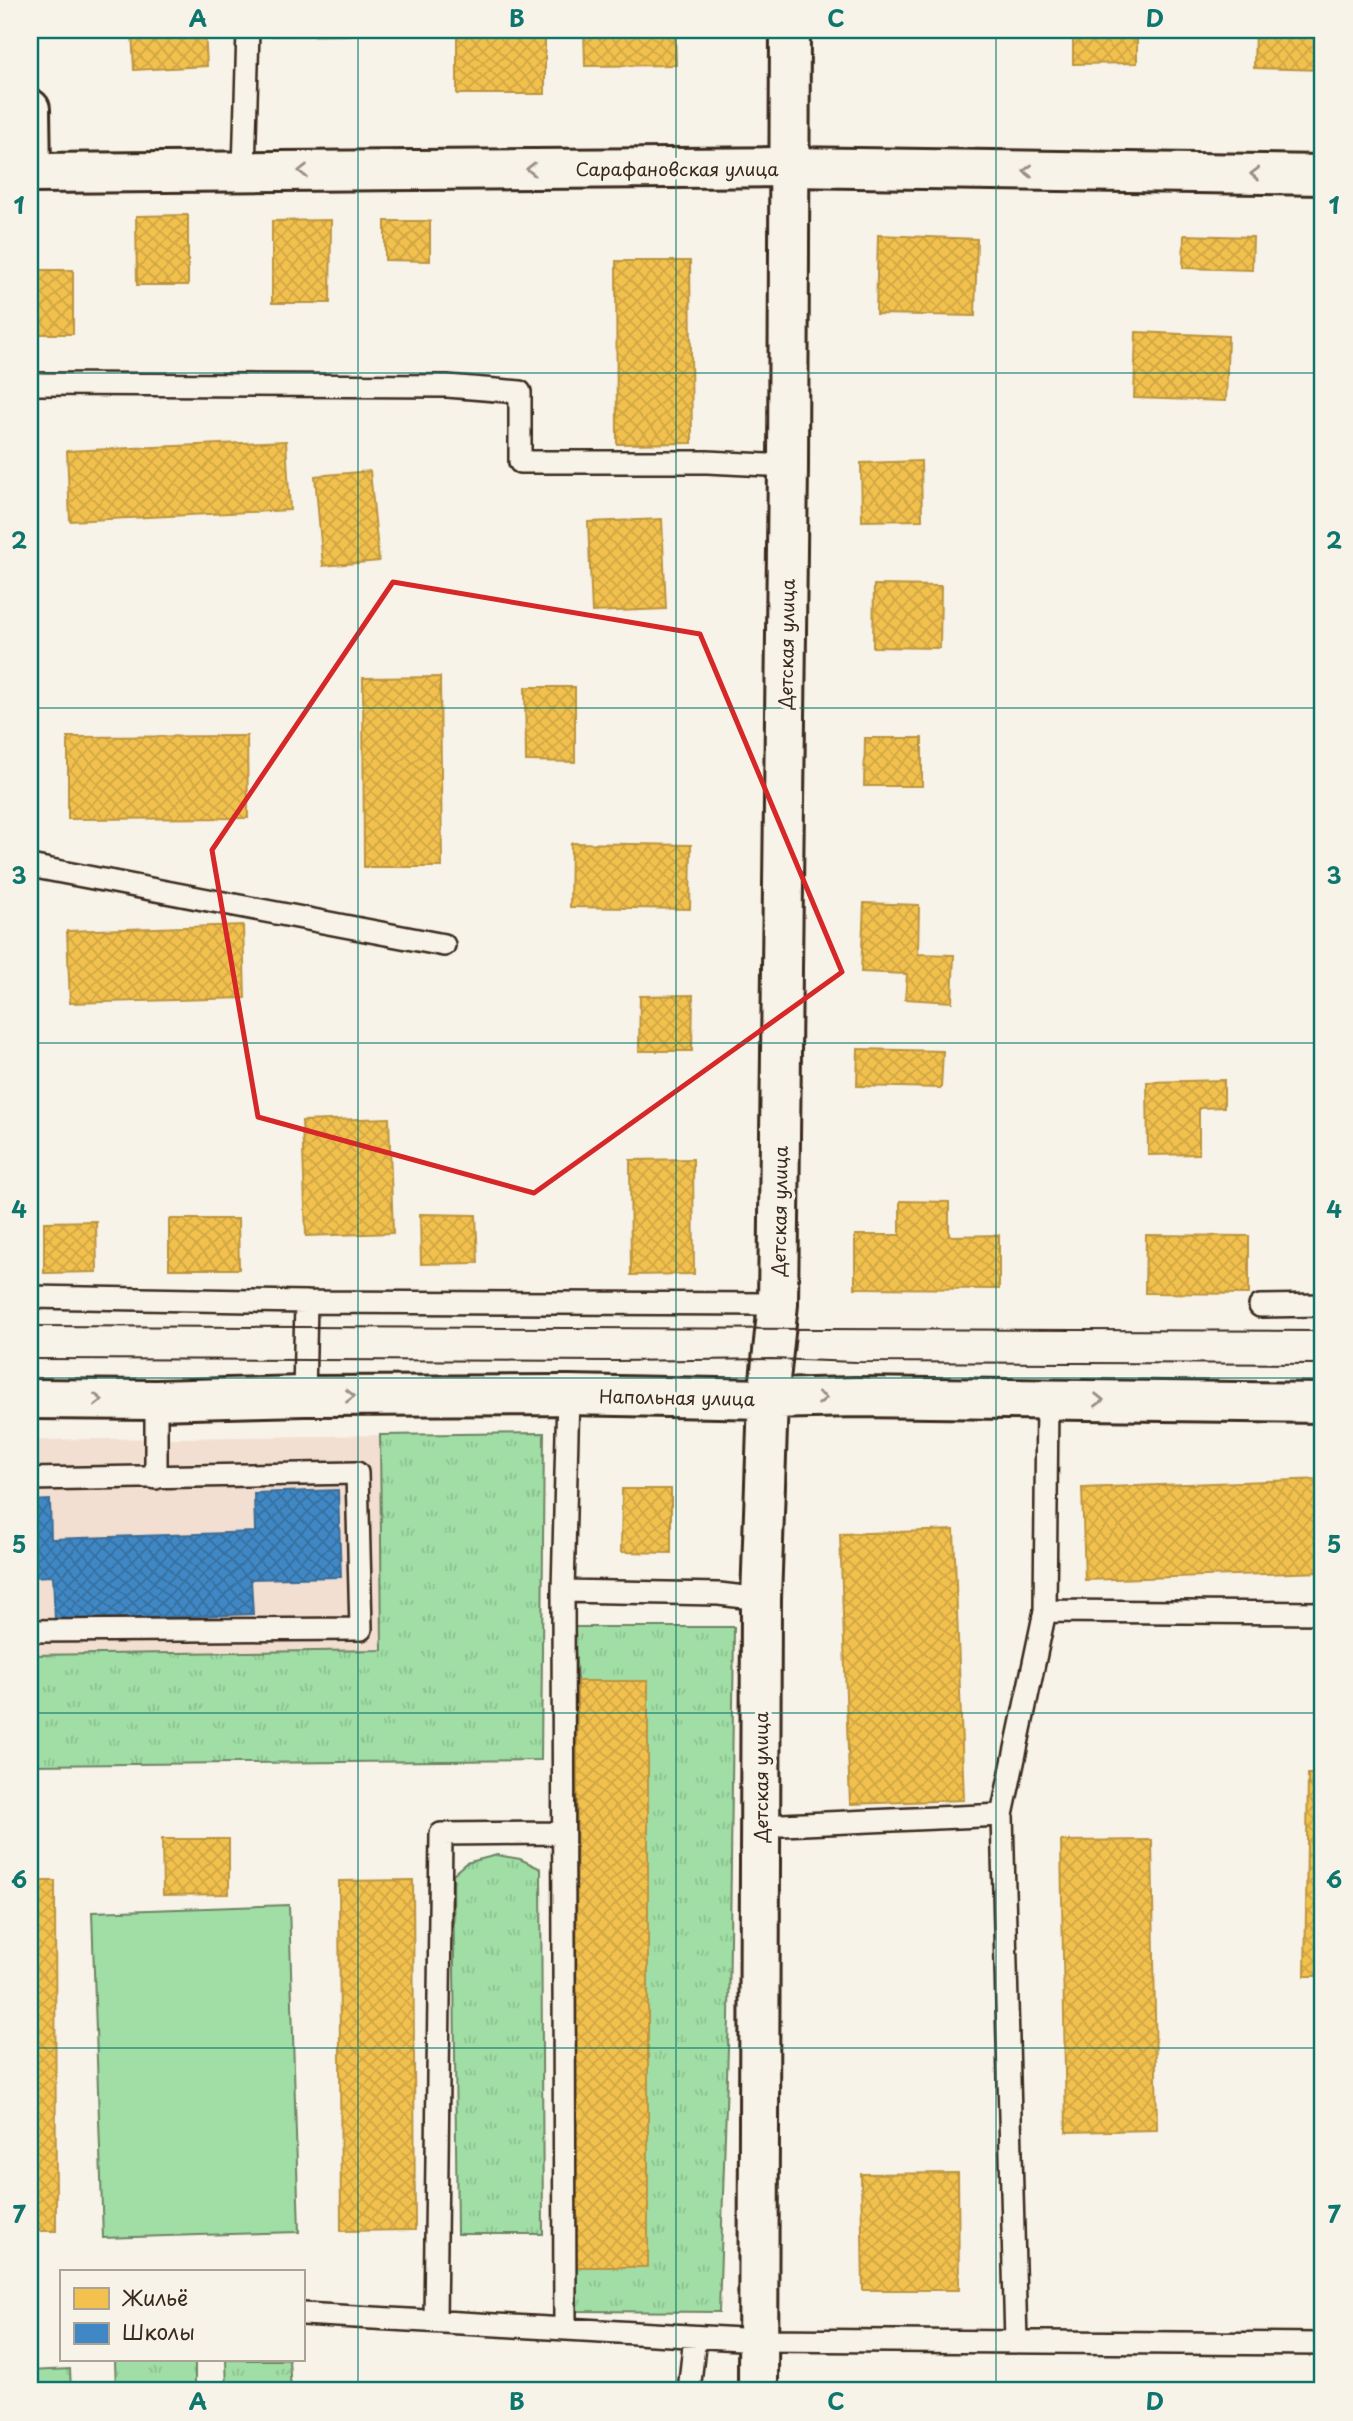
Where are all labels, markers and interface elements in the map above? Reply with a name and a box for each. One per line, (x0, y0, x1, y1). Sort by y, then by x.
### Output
text: A (189, 0, 207, 35)
text: B (509, 0, 525, 35)
text: C (827, 0, 845, 35)
text: D (1146, 0, 1164, 35)
street label: Сарафановская улица (575, 155, 779, 182)
one-way arrow (525, 161, 535, 177)
one-way arrow (297, 163, 308, 179)
one-way arrow (1022, 163, 1033, 178)
one-way arrow (1249, 167, 1260, 182)
text: 1 (14, 187, 25, 222)
text: 1 (1329, 187, 1340, 222)
text: 2 (11, 522, 27, 557)
text: 2 (1326, 522, 1342, 557)
street label: Детская улица (771, 578, 801, 710)
text: 3 (11, 857, 27, 892)
text: 3 (1326, 857, 1342, 892)
street label: Детская улица (764, 1145, 794, 1277)
text: 4 (11, 1191, 27, 1226)
text: 4 (1326, 1191, 1342, 1226)
street label: Напольная улица (599, 1382, 756, 1412)
one-way arrow (345, 1388, 356, 1404)
one-way arrow (817, 1390, 828, 1405)
one-way arrow (93, 1392, 104, 1408)
one-way arrow (1094, 1392, 1105, 1408)
text: 5 (12, 1526, 26, 1561)
text: 5 (1327, 1526, 1341, 1561)
street label: Детская улица (747, 1711, 774, 1843)
text: 6 (11, 1861, 27, 1896)
text: 6 (1326, 1861, 1342, 1896)
text: 7 (12, 2196, 26, 2231)
text: 7 (1327, 2196, 1341, 2231)
legend (60, 2270, 304, 2362)
text: Жильё (121, 2281, 188, 2313)
text: Школы (122, 2315, 195, 2347)
text: A (189, 2383, 207, 2418)
text: B (509, 2383, 525, 2418)
text: C (827, 2383, 845, 2418)
text: D (1146, 2383, 1164, 2418)

